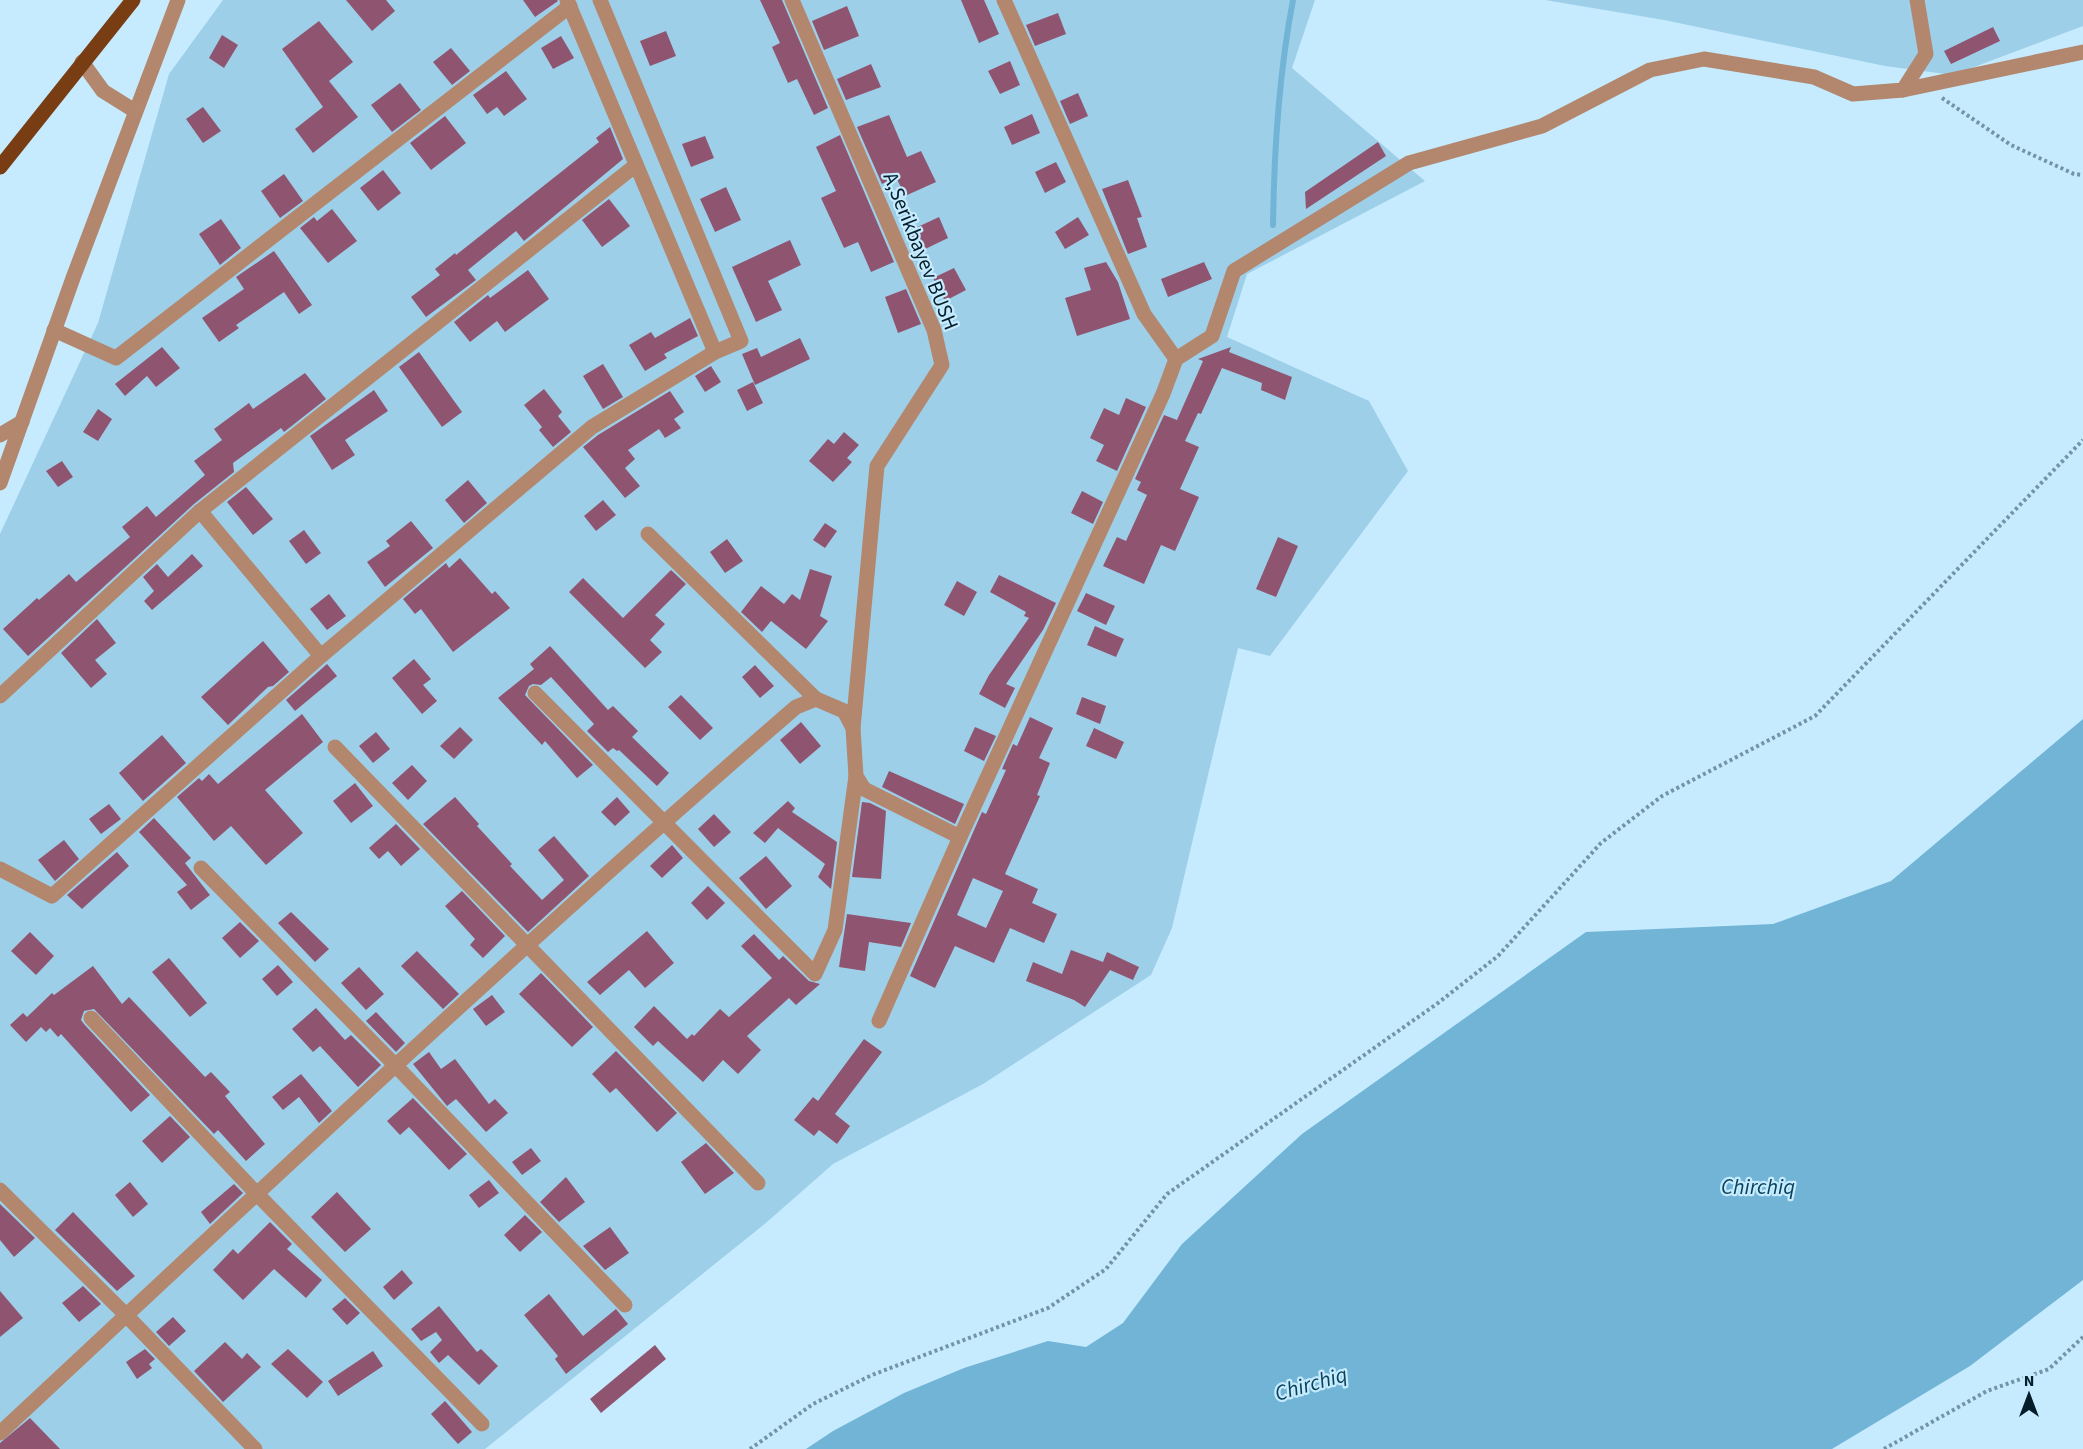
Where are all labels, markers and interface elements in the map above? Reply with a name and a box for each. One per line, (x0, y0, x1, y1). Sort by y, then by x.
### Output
street label: A,Serikbayev BUSH (876, 168, 966, 334)
water label: Chirchiq (1721, 1171, 1795, 1203)
water label: Chirchiq (1271, 1358, 1351, 1410)
north arrow (1999, 1365, 2059, 1425)
text: N (2024, 1370, 2034, 1392)

